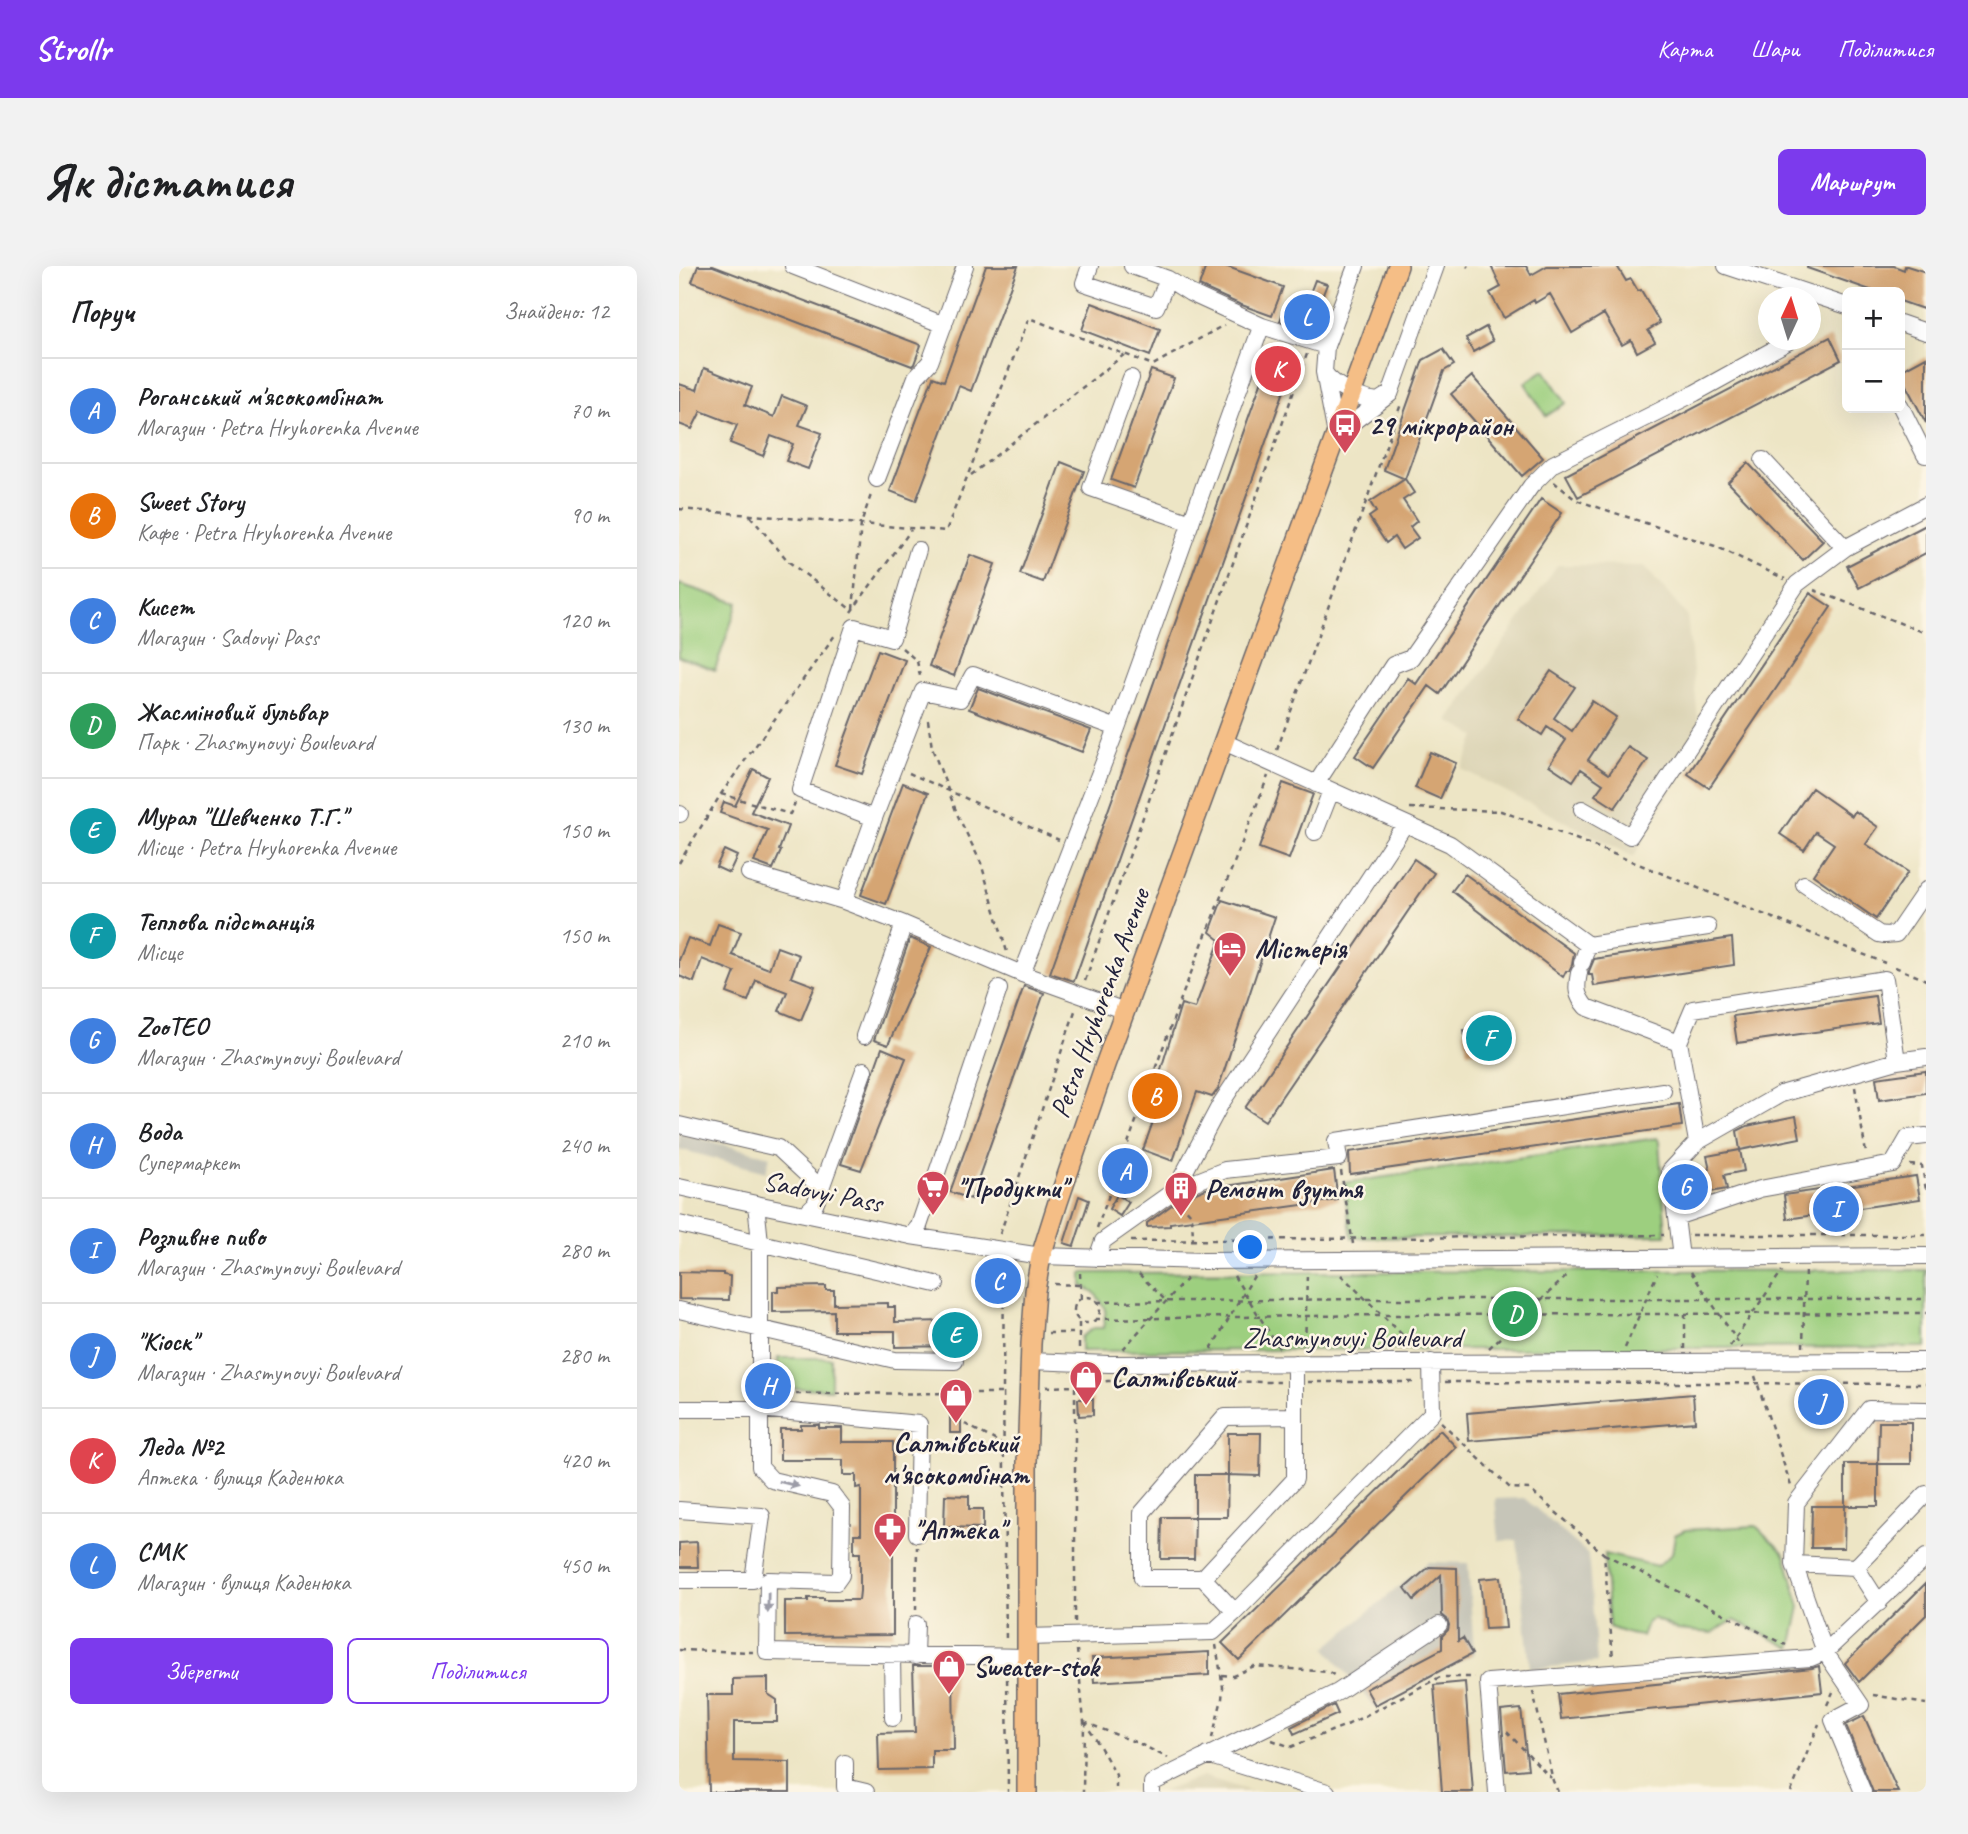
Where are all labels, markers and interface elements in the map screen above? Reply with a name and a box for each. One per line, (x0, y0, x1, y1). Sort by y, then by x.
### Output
text: Strollr (35, 28, 110, 70)
text: Карта (1657, 34, 1712, 64)
text: Шари (1750, 34, 1800, 64)
text: Поділитися (1838, 34, 1933, 64)
button: Маршрут (1778, 149, 1926, 215)
text: Як дістатися (42, 151, 292, 213)
north arrow (1758, 287, 1821, 350)
map controls (1842, 287, 1905, 413)
button: + (1842, 287, 1905, 350)
pin: L (1284, 291, 1330, 343)
text: Поруч (70, 293, 134, 331)
text: Знайдено: 12 (504, 297, 609, 326)
pin: K (1255, 343, 1301, 395)
button: − (1842, 350, 1905, 413)
text: Роганський м'ясокомбінат (137, 380, 382, 413)
text: A (87, 396, 99, 425)
text: 70 m (570, 396, 609, 425)
bus stop icon: 29 мікрорайон (1326, 406, 1364, 455)
place label: 29 мікрорайон (1369, 408, 1515, 443)
text: Магазин · Petra Hryhorenka Аvenue (137, 413, 418, 442)
text: Sweet Story (137, 485, 244, 518)
text: B (87, 501, 99, 530)
text: 90 m (570, 501, 609, 530)
text: Кафе · Petra Hryhorenka Аvenue (137, 518, 391, 547)
text: Кисет (137, 590, 194, 623)
text: C (88, 606, 98, 635)
text: 120 m (560, 606, 609, 635)
text: Магазин · Sadovyi Pass (137, 623, 318, 652)
text: Жасміновий бульвар (137, 695, 328, 728)
text: D (86, 711, 100, 740)
text: 130 m (560, 711, 609, 740)
text: Парк · Zhasmynovyi Boulevard (137, 728, 374, 757)
text: Мурал "Шевченко Т.Г." (137, 800, 347, 833)
text: E (87, 816, 99, 845)
text: 150 m (560, 816, 609, 845)
text: Місце · Petra Hryhorenka Аvenue (137, 833, 396, 862)
street label: Petra Hryhorenka Аvenue (1042, 882, 1158, 1123)
text: Теплова підстанція (137, 905, 313, 938)
text: F (88, 921, 98, 950)
text: 150 m (560, 921, 609, 950)
hotel icon: Містерія (1211, 929, 1249, 978)
place label: Містерія (1255, 931, 1348, 966)
text: Місце (137, 938, 183, 967)
text: ZooTEO (137, 1010, 208, 1043)
pin: F (1466, 1012, 1512, 1064)
text: G (87, 1026, 99, 1055)
text: 210 m (560, 1026, 609, 1055)
text: Магазин · Zhasmynovyi Boulevard (137, 1043, 400, 1072)
pin: B (1132, 1070, 1178, 1122)
text: Вода (137, 1115, 182, 1148)
text: H (86, 1131, 100, 1160)
text: 240 m (560, 1131, 609, 1160)
pin: A (1102, 1145, 1148, 1197)
text: Супермаркет (137, 1148, 240, 1177)
pin: G (1662, 1161, 1708, 1213)
street label: Sadovyi Pass (760, 1163, 888, 1221)
supermarket icon: "Продукти" (914, 1168, 952, 1217)
building icon: Ремонт взуття (1162, 1169, 1200, 1218)
place label: "Продукти" (957, 1170, 1073, 1206)
place label: Ремонт взуття (1205, 1171, 1364, 1207)
pin: I (1813, 1183, 1859, 1235)
text: Розливне пиво (137, 1220, 265, 1253)
your location (1233, 1230, 1267, 1264)
text: I (88, 1236, 98, 1265)
text: 280 m (560, 1236, 609, 1265)
text: Магазин · Zhasmynovyi Boulevard (137, 1253, 400, 1282)
pin: C (975, 1255, 1021, 1307)
pin: D (1492, 1288, 1538, 1340)
pin: E (932, 1309, 978, 1361)
street label: Zhasmynovyi Boulevard (1242, 1320, 1466, 1355)
text: "Кіоск" (137, 1325, 197, 1358)
text: J (89, 1341, 97, 1370)
text: 280 m (560, 1341, 609, 1370)
text: Магазин · Zhasmynovyi Boulevard (137, 1358, 400, 1387)
shop icon: Салтівський (1067, 1358, 1105, 1407)
pin: H (745, 1360, 791, 1412)
place label: Салтівський (1111, 1360, 1239, 1395)
shop icon: Салтівський м'ясокомбінат (937, 1376, 975, 1425)
pin: J (1798, 1376, 1844, 1428)
place label: Салтівський м'ясокомбінат (883, 1425, 1031, 1492)
text: Леда №2 (137, 1430, 223, 1463)
text: K (87, 1446, 99, 1475)
text: 420 m (560, 1446, 609, 1475)
text: Аптека · вулиця Каденюка (137, 1463, 343, 1492)
one-way arrow (778, 1479, 800, 1490)
pharmacy icon: "Аптека" (871, 1510, 909, 1559)
place label: "Аптека" (914, 1512, 1011, 1547)
text: СМК (137, 1535, 184, 1568)
text: L (88, 1551, 98, 1580)
text: 450 m (560, 1551, 609, 1580)
text: Магазин · вулиця Каденюка (137, 1568, 350, 1597)
one-way arrow (762, 1592, 774, 1614)
button: Зберегти (70, 1638, 333, 1704)
button: Поділитися (347, 1638, 609, 1704)
shop icon: Sweater-stok (930, 1647, 968, 1696)
place label: Sweater-stok (973, 1649, 1101, 1684)

